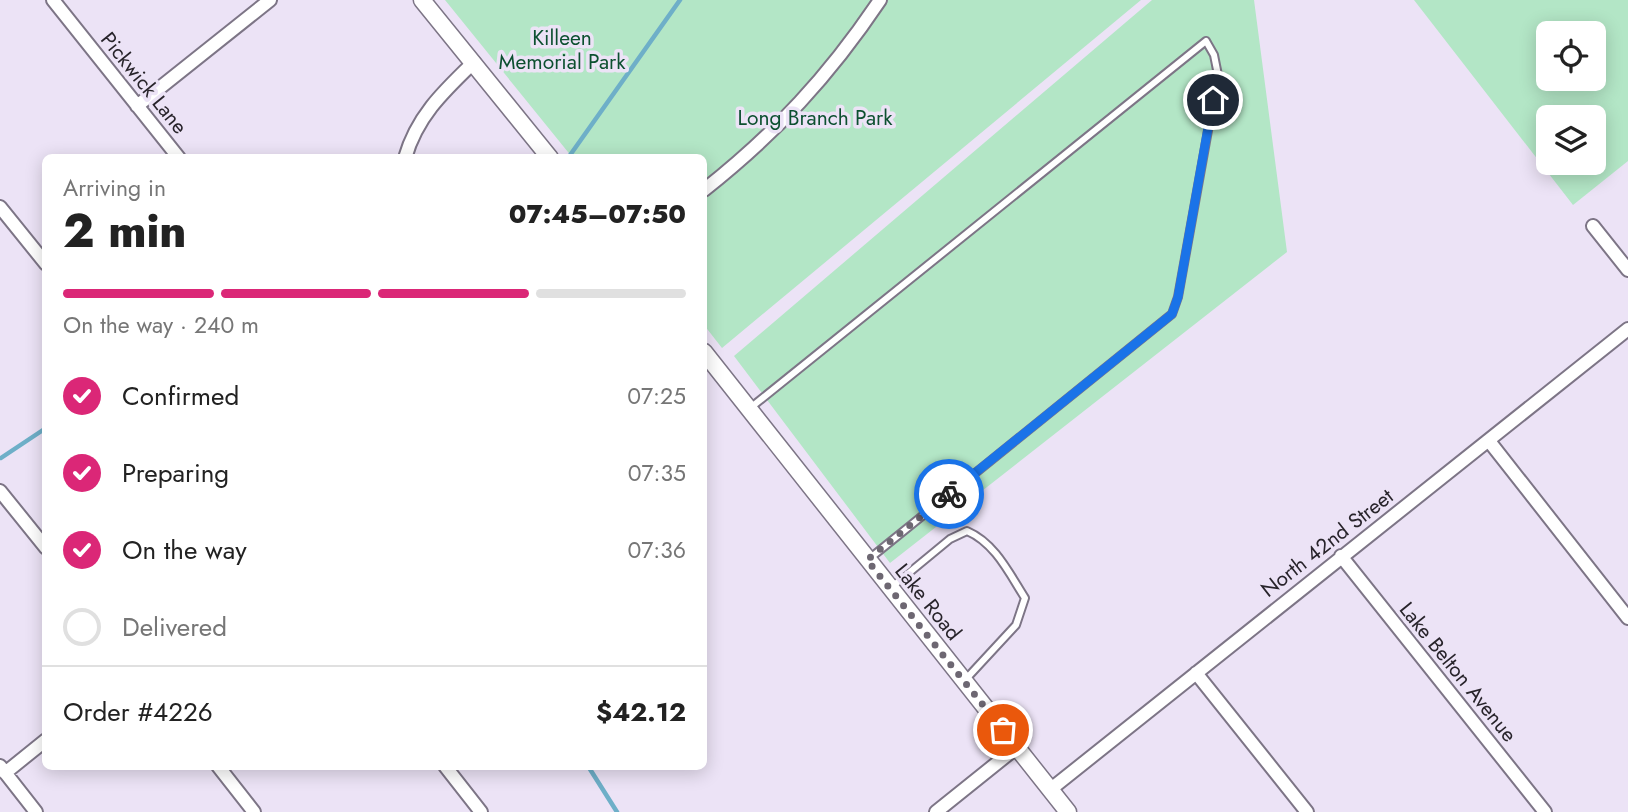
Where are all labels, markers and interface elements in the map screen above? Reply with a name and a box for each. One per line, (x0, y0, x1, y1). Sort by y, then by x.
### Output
map controls (1536, 21, 1606, 175)
button: locate (1536, 21, 1606, 91)
park label: Killeen Memorial Park (499, 23, 626, 77)
street label: Pickwick Lane (94, 26, 195, 140)
pin (1183, 70, 1243, 130)
icon: home (1194, 81, 1232, 119)
park label: Long Branch Park (737, 103, 893, 133)
button: layers (1536, 105, 1606, 175)
text: Arriving in (63, 171, 166, 205)
text: 07:45–07:50 (509, 195, 686, 233)
text: 2 min (63, 198, 187, 264)
text: On the way · 240 m (63, 308, 259, 342)
icon: check (63, 377, 101, 415)
text: Confirmed (122, 377, 239, 415)
text: 07:25 (627, 379, 686, 413)
icon: check (63, 454, 101, 492)
text: Preparing (122, 454, 229, 492)
text: 07:35 (628, 456, 686, 490)
courier (914, 459, 984, 529)
icon: bike (930, 475, 968, 513)
street label: North 42nd Street (1254, 482, 1400, 604)
icon: check (63, 531, 101, 569)
text: On the way (122, 531, 247, 569)
text: 07:36 (627, 533, 686, 567)
street label: Lake Road (888, 557, 968, 647)
street label: Lake Belton Avenue (1392, 596, 1524, 748)
text: Delivered (122, 608, 227, 646)
text: Order #4226 (63, 693, 213, 731)
text: $42.12 (596, 693, 686, 731)
pin (973, 700, 1033, 760)
icon: bag (984, 711, 1022, 749)

